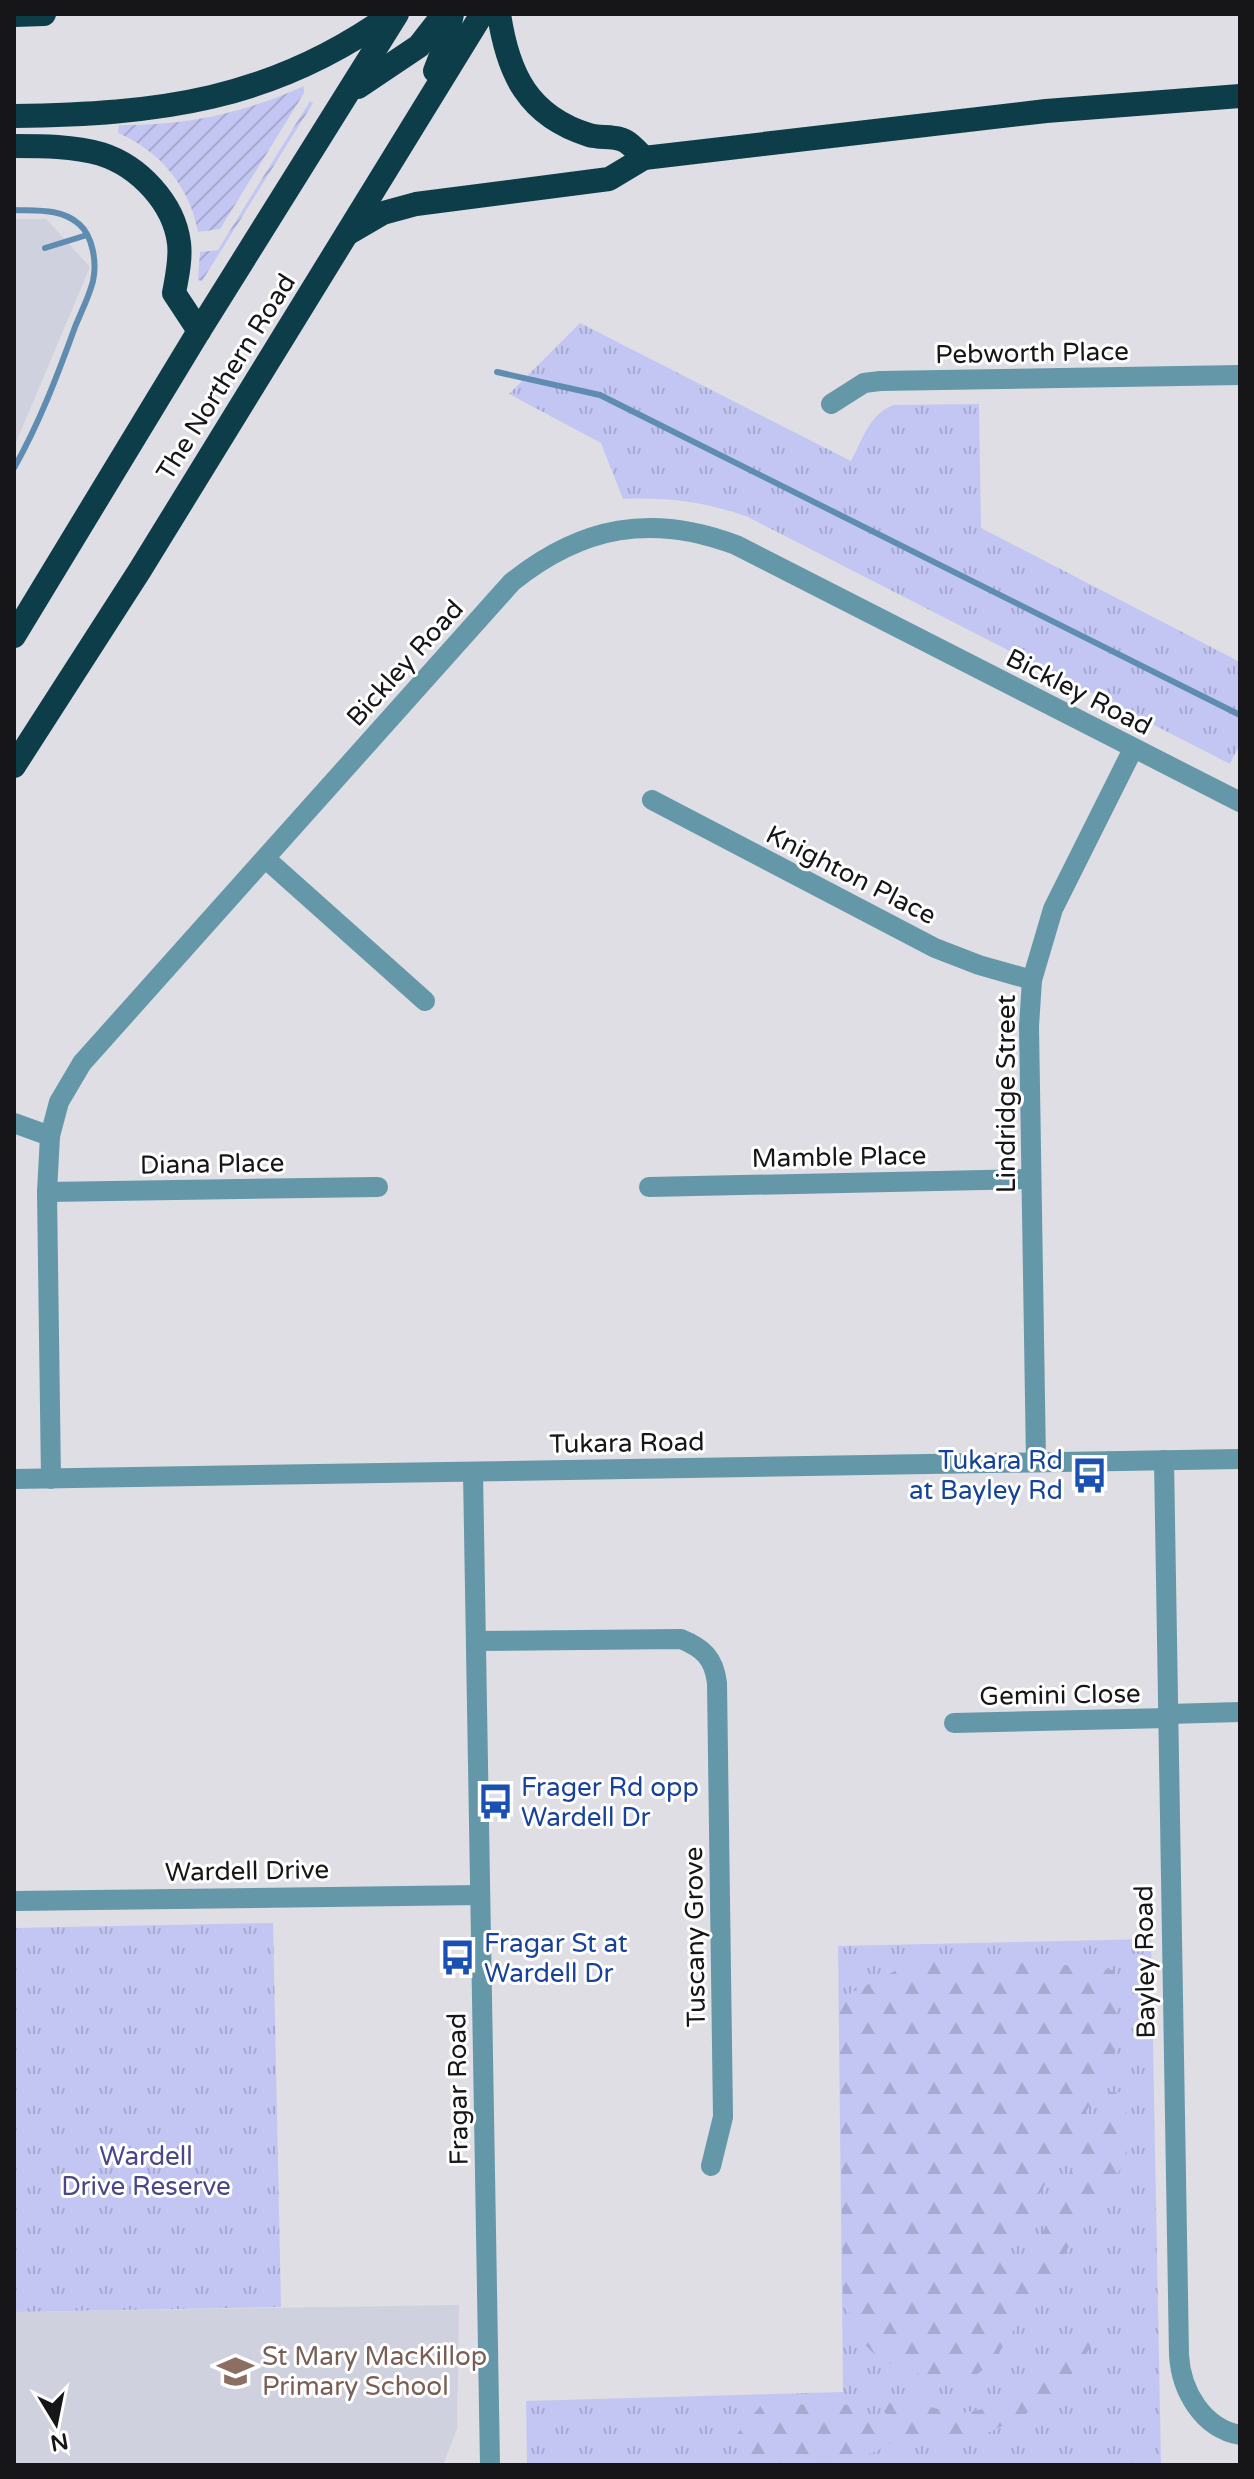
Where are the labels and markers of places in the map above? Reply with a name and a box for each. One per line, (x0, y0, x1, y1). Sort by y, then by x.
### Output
place label: Tukara Rd at Bayley Rd (909, 1445, 1063, 1506)
bus stop icon: Tukara Rd at Bayley Rd (1070, 1456, 1108, 1494)
place label: Frager Rd opp Wardell Dr (521, 1772, 699, 1833)
bus stop icon: Frager Rd opp Wardell Dr (476, 1783, 514, 1821)
place label: Fragar St at Wardell Dr (484, 1928, 628, 1989)
bus stop icon: Fragar St at Wardell Dr (439, 1939, 477, 1977)
place label: St Mary MacKillop Primary School (262, 2341, 487, 2402)
school or university icon: St Mary MacKillop Primary School (217, 2352, 255, 2390)

